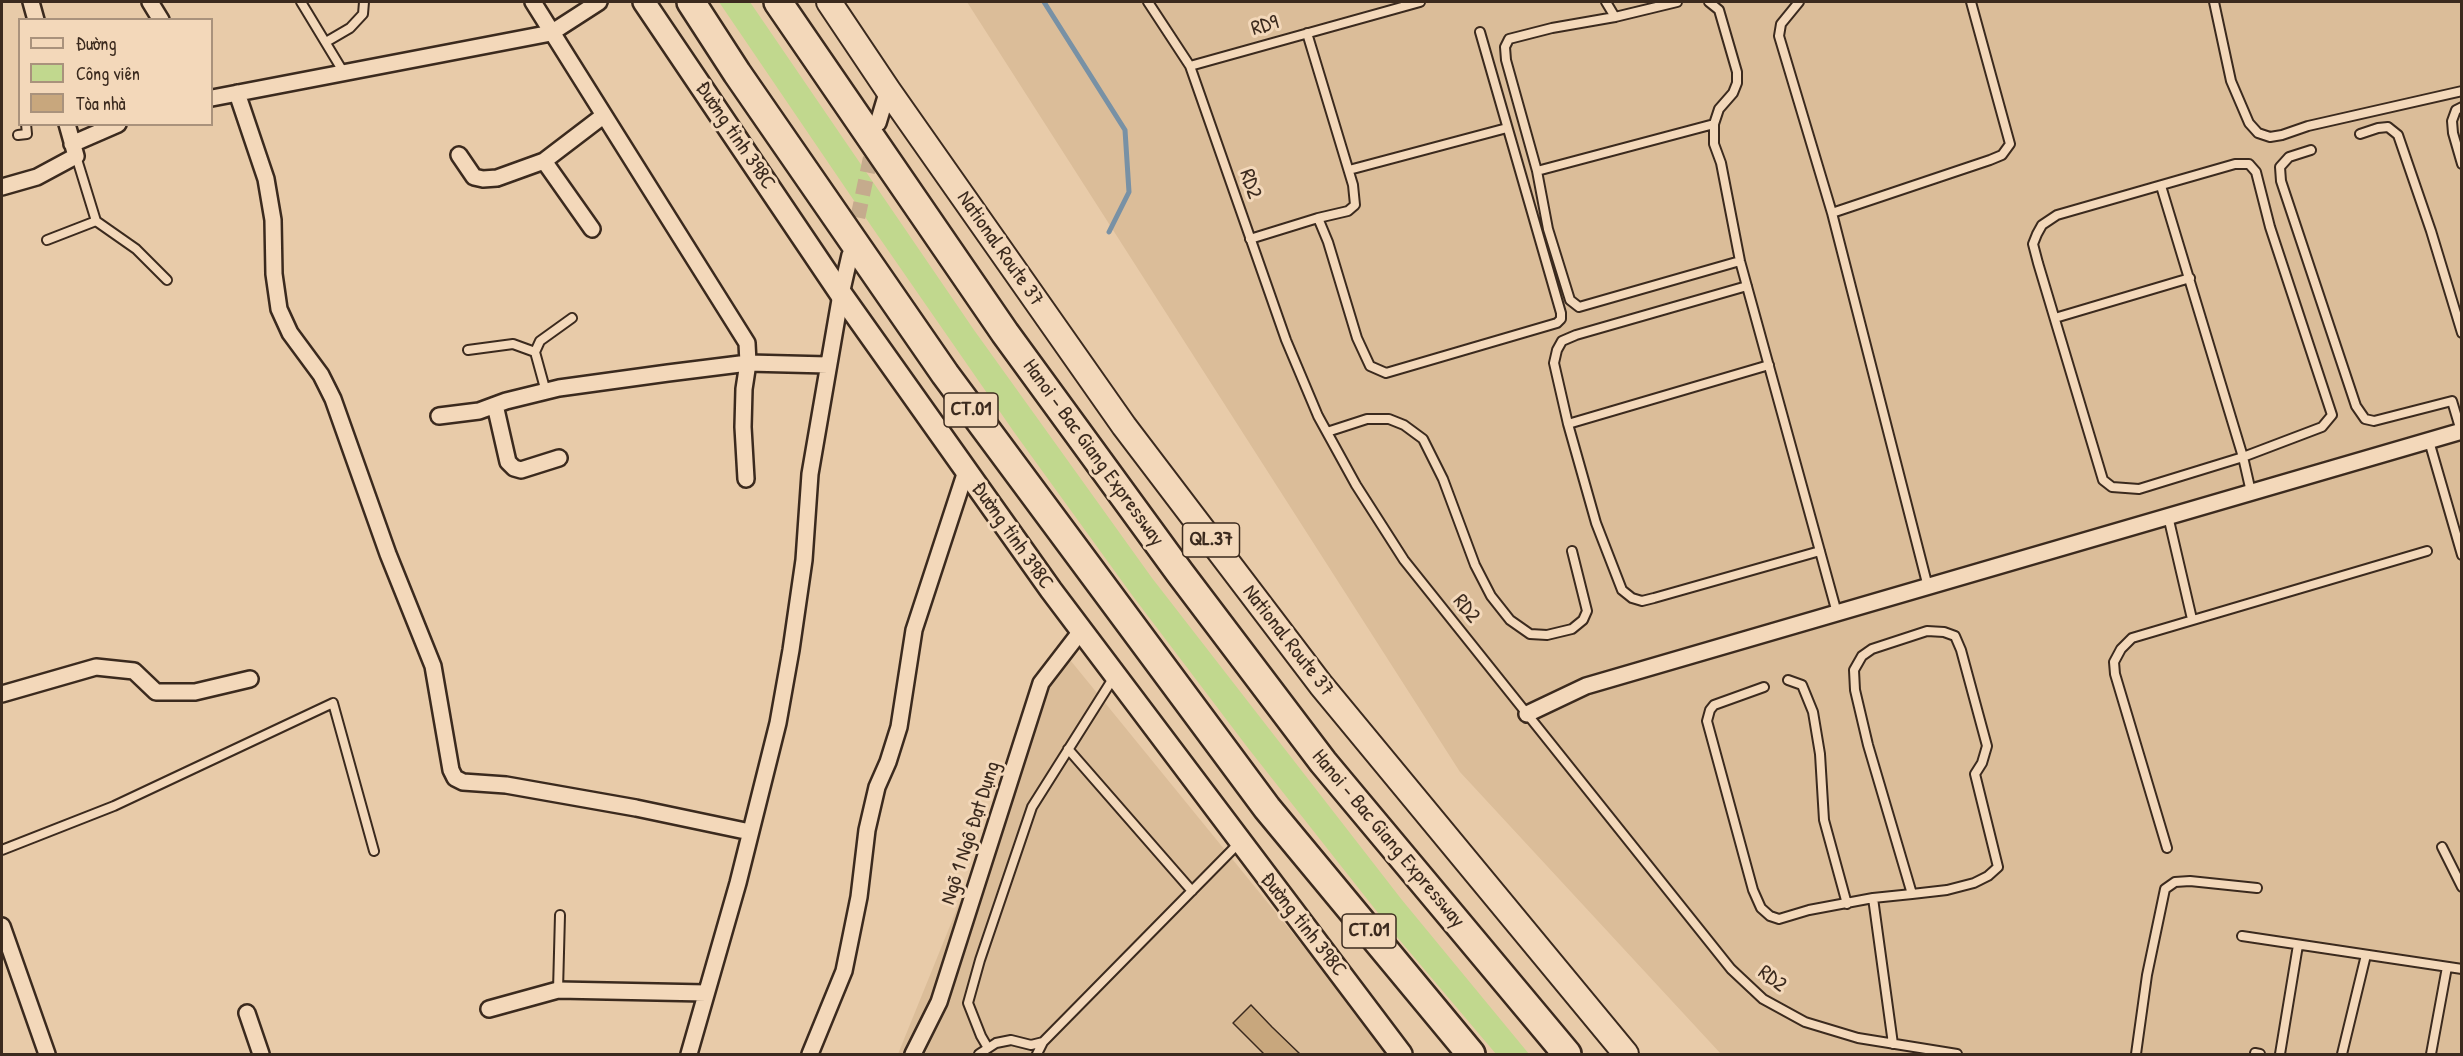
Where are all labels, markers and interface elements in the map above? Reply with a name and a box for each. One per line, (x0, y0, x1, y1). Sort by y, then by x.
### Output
street label: RD9 (1248, 10, 1282, 42)
legend (18, 18, 213, 126)
text: Đường (76, 31, 117, 56)
text: Công viên (76, 61, 140, 86)
street label: Đường tỉnh 398C (690, 77, 780, 195)
text: Tòa nhà (76, 91, 126, 116)
street label: RD2 (1233, 166, 1267, 202)
street label: National Route 37 (951, 187, 1049, 311)
street label: Hanoi - Bac Giang Expressway (1017, 355, 1169, 551)
road number: CT.01 (944, 393, 998, 427)
street label: Đường tỉnh 398C (966, 478, 1058, 594)
road number: QL.37 (1182, 523, 1240, 557)
street label: National Route 37 (1237, 580, 1339, 702)
street label: RD2 (1447, 590, 1485, 628)
street label: Hanoi - Bac Giang Expressway (1306, 745, 1470, 933)
street label: Ngõ 1 Ngô Đạt Dụng (936, 758, 1006, 908)
street label: Đường tỉnh 398C (1255, 868, 1351, 982)
road number: CT.01 (1342, 914, 1396, 948)
street label: RD2 (1753, 960, 1791, 998)

